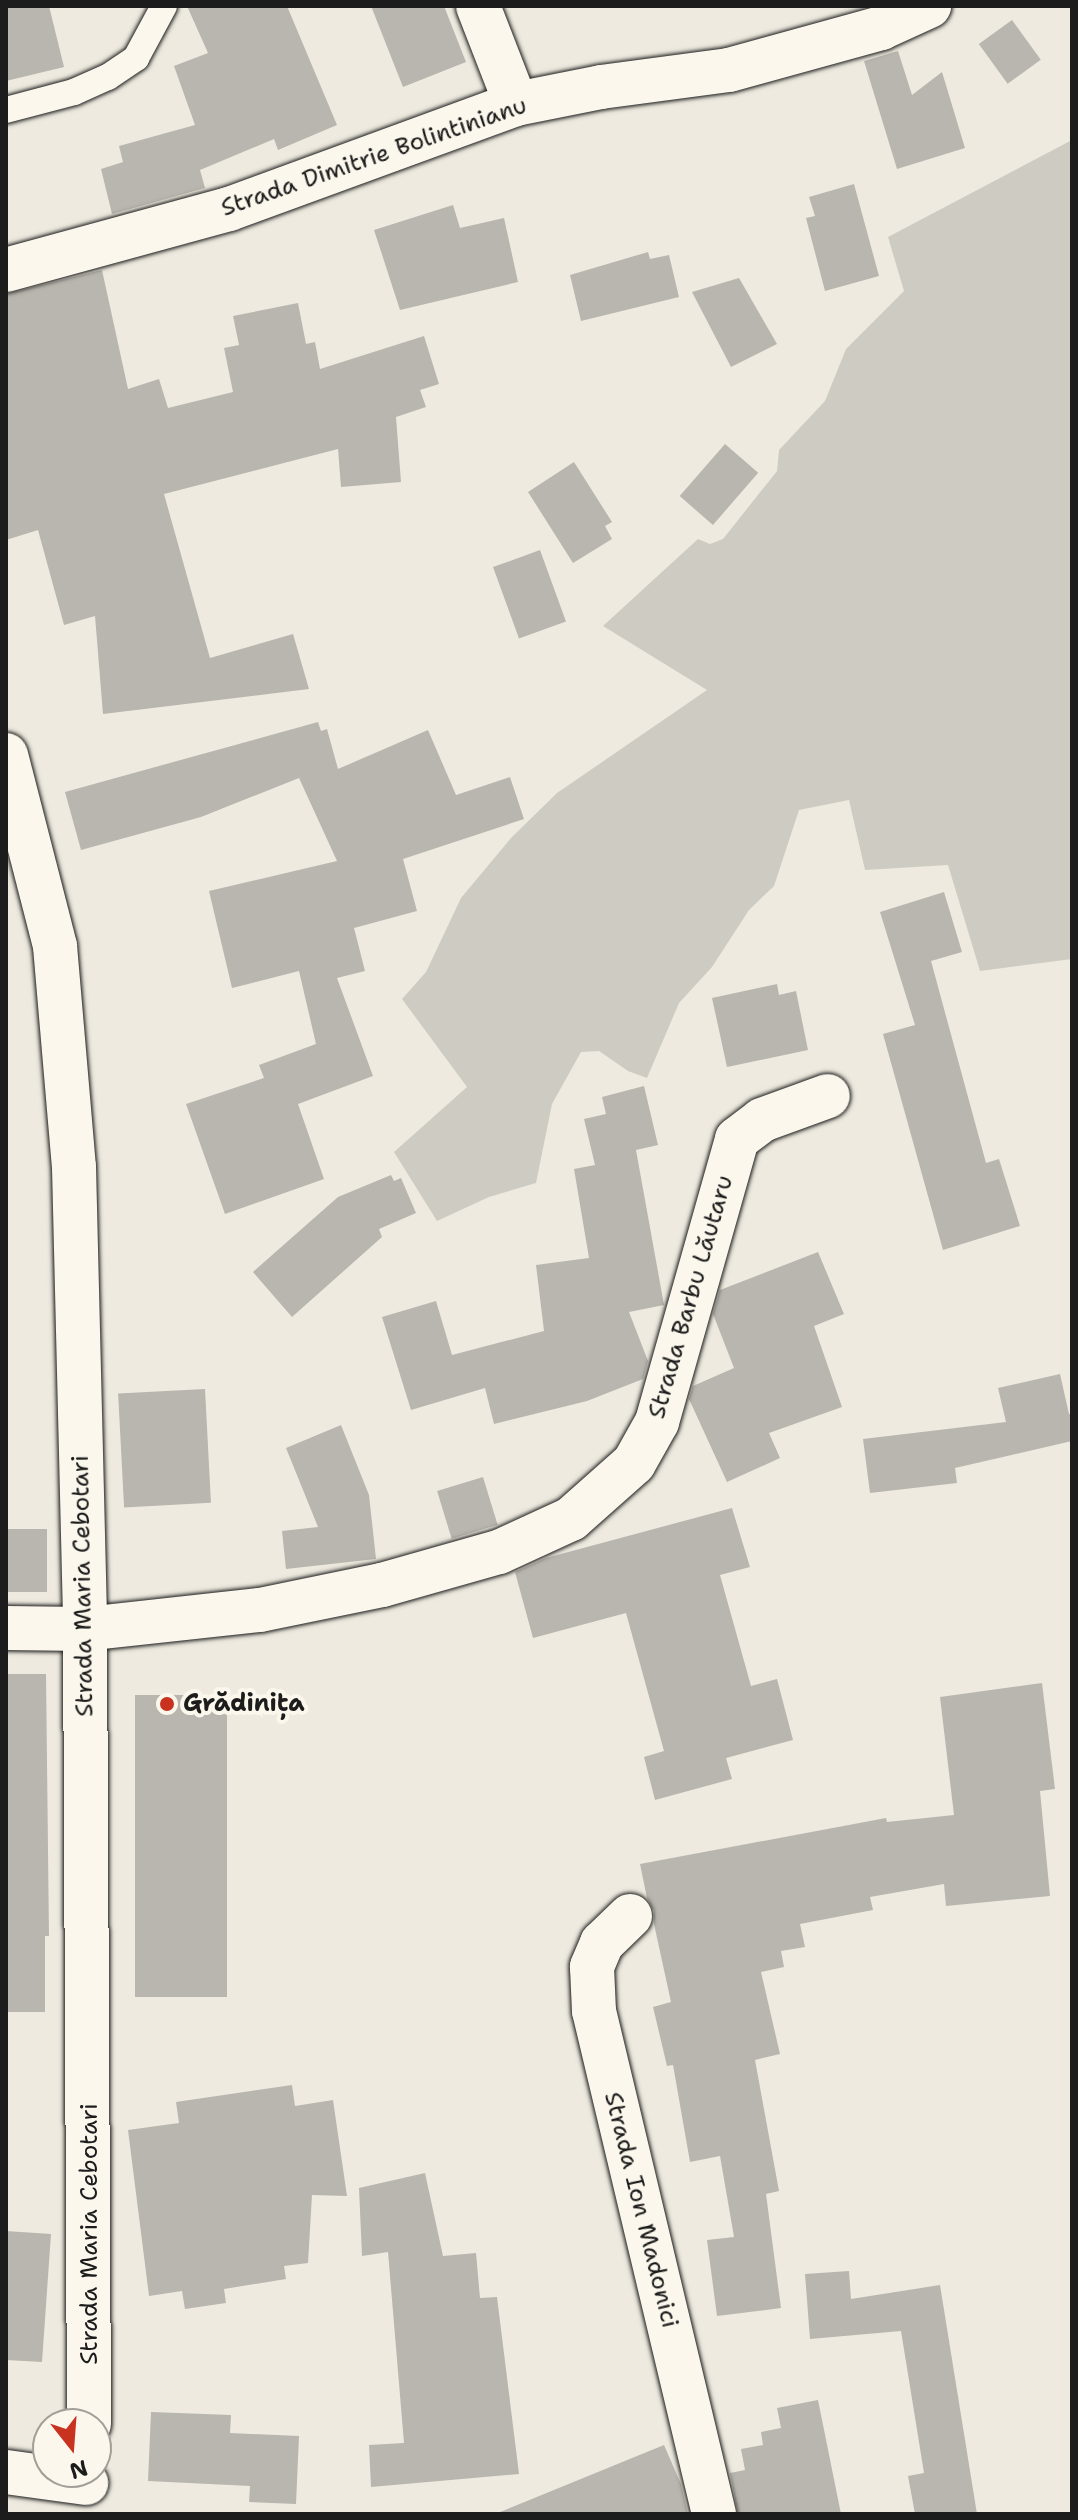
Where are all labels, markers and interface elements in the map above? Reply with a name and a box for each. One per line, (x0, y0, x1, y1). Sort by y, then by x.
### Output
street label: Strada Dimitrie Bolintinianu (217, 91, 531, 223)
street label: Strada Barbu Lăutaru (642, 1172, 740, 1422)
street label: Strada Maria Cebotari (66, 1455, 100, 1717)
place label: Grădinița (183, 1690, 305, 1718)
marker: Grădinița (158, 1695, 176, 1713)
street label: Strada Ion Madonici (598, 2089, 684, 2331)
street label: Strada Maria Cebotari (76, 2103, 104, 2365)
north arrow (32, 2408, 112, 2488)
text: N (66, 2453, 91, 2486)

